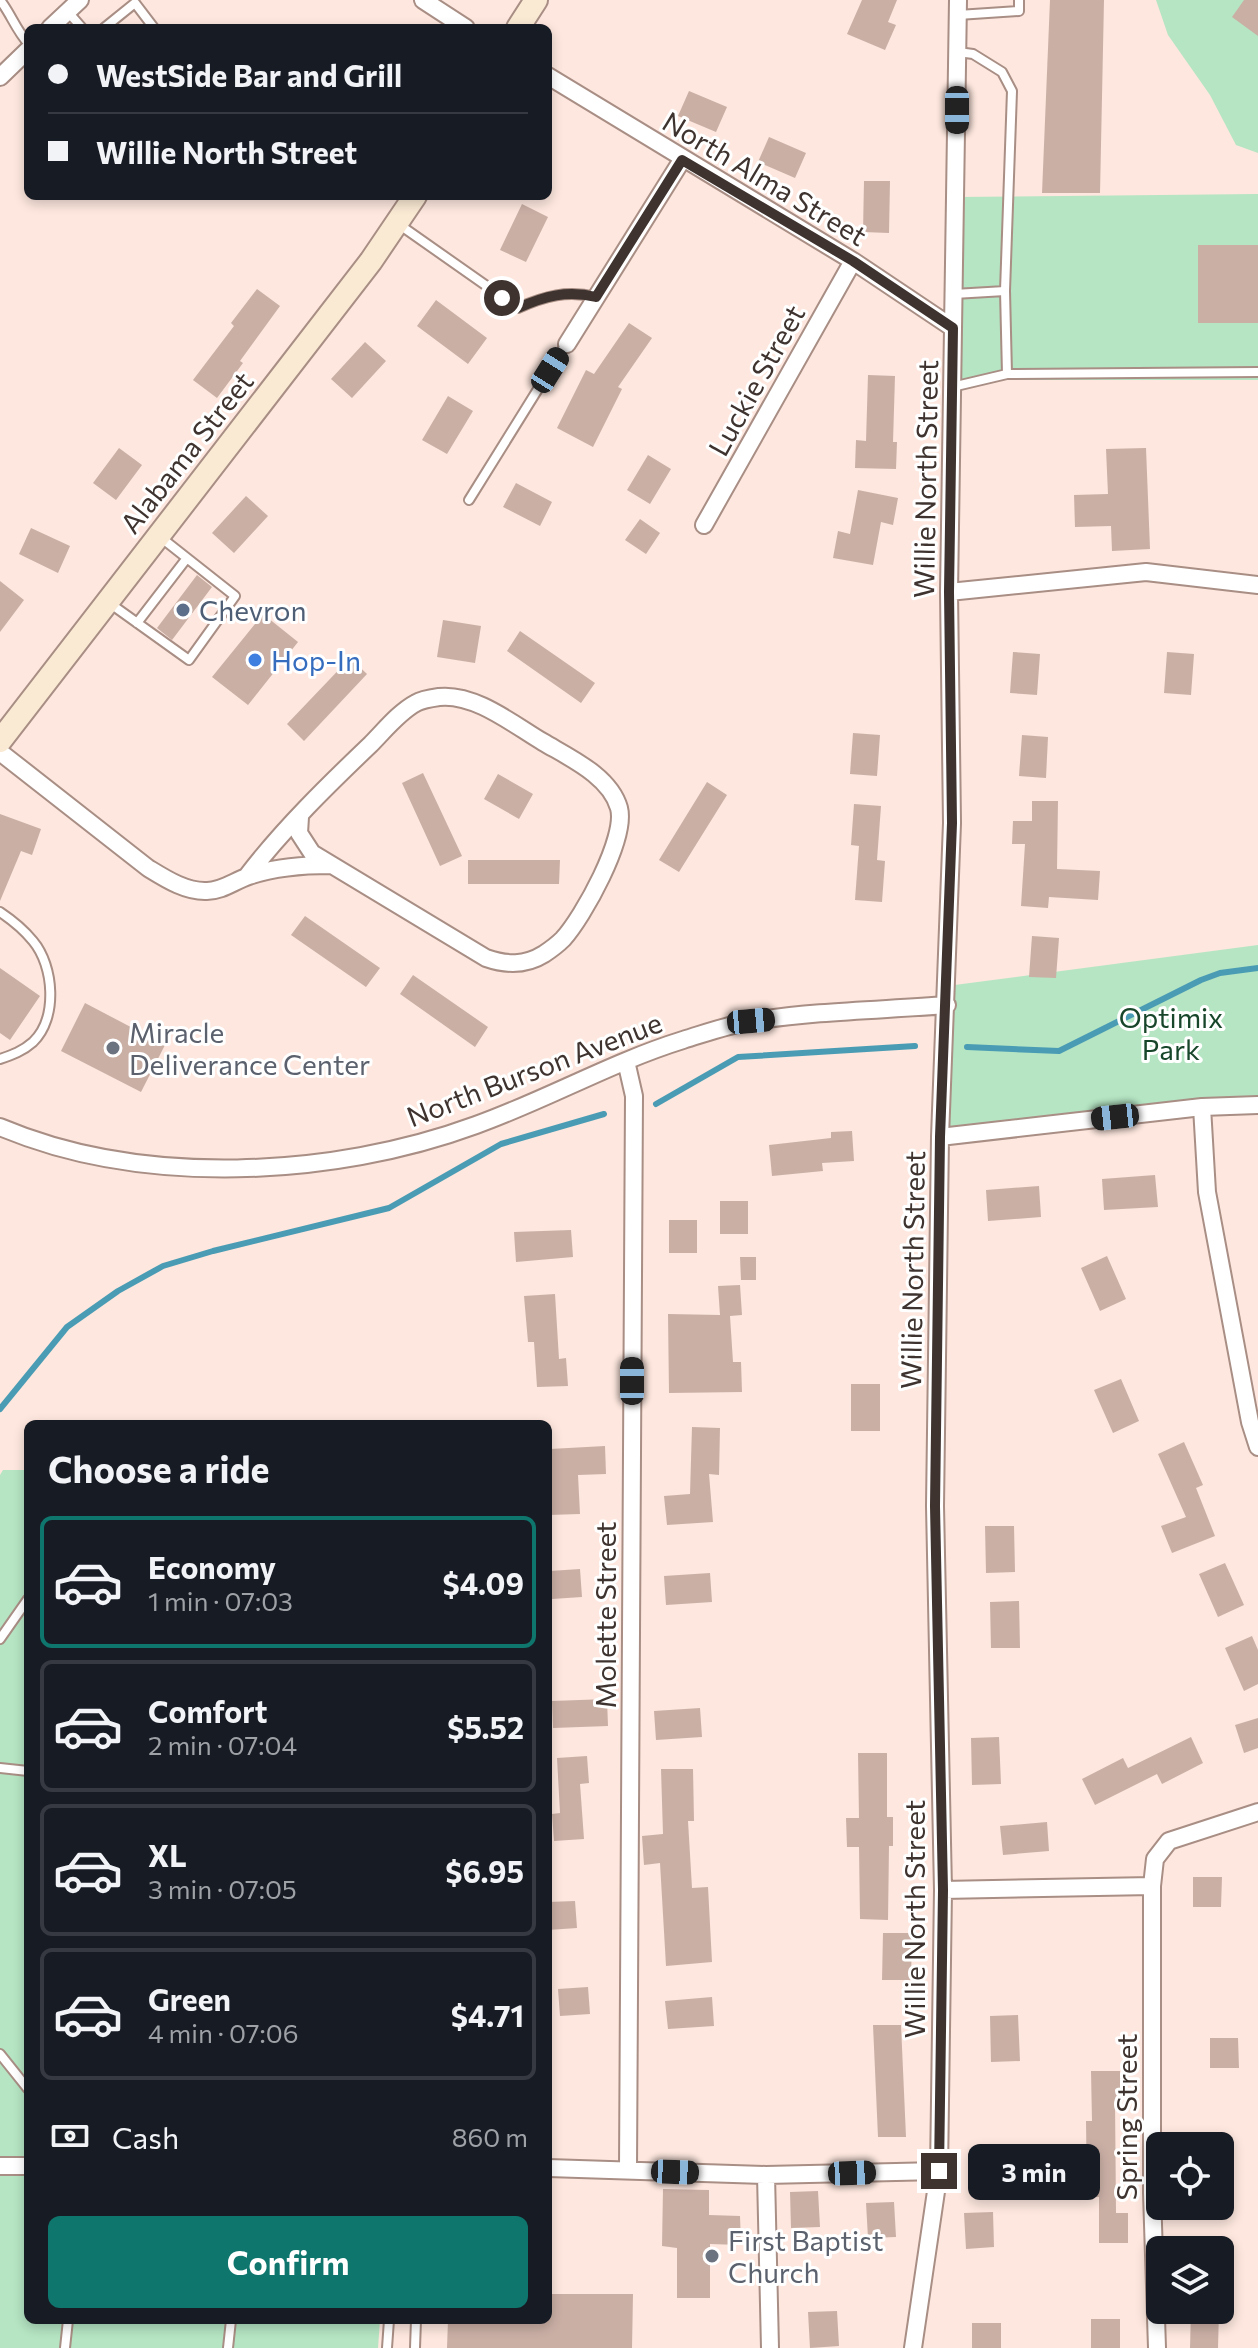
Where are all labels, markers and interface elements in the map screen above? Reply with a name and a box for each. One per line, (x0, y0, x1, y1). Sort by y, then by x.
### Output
text: WestSide Bar and Grill (96, 56, 402, 93)
car (945, 86, 969, 134)
street label: North Alma Street (657, 104, 873, 252)
text: Willie North Street (96, 133, 357, 170)
route start (484, 280, 520, 316)
street label: Luckie Street (701, 299, 811, 461)
car (527, 343, 573, 397)
street label: Willie North Street (906, 360, 944, 598)
street label: Alabama Street (112, 364, 260, 540)
place label: Chevron (199, 593, 306, 627)
marker: Chevron (174, 601, 192, 619)
place label: Hop-In (271, 643, 361, 677)
marker: Hop-In (246, 651, 264, 669)
park label: Optimix Park (1119, 1000, 1223, 1066)
street label: North Burson Avenue (402, 1005, 666, 1133)
car (726, 1007, 776, 1035)
place label: Miracle Deliverance Center (129, 1015, 370, 1081)
marker: Miracle Deliverance Center (104, 1039, 122, 1057)
car (1090, 1103, 1140, 1131)
street label: Willie North Street (893, 1151, 931, 1389)
car (620, 1357, 644, 1405)
text: Choose a ride (48, 1446, 269, 1490)
street label: Molette Street (588, 1521, 622, 1709)
icon: car (52, 1546, 124, 1618)
text: Economy (148, 1548, 276, 1585)
text: $4.09 (443, 1564, 524, 1601)
text: 1 min · 07:03 (148, 1585, 293, 1616)
icon: car (52, 1690, 124, 1762)
text: Comfort (148, 1692, 267, 1729)
text: $5.52 (447, 1708, 524, 1745)
text: 2 min · 07:04 (148, 1729, 297, 1760)
street label: Willie North Street (897, 1800, 931, 2038)
icon: car (52, 1834, 124, 1906)
text: XL (148, 1836, 187, 1873)
text: $6.95 (445, 1852, 524, 1889)
text: 3 min · 07:05 (148, 1873, 297, 1904)
icon: car (52, 1978, 124, 2050)
text: Green (148, 1980, 231, 2017)
text: $4.71 (451, 1996, 524, 2033)
text: 4 min · 07:06 (148, 2017, 298, 2048)
street label: Spring Street (1109, 2033, 1143, 2201)
icon: cash (48, 2114, 92, 2158)
text: Cash (112, 2118, 179, 2155)
text: 860 m (452, 2121, 528, 2152)
map controls (1146, 2132, 1234, 2324)
button: locate (1146, 2132, 1234, 2220)
callout: 3 min (967, 2143, 1099, 2199)
route end (921, 2153, 957, 2189)
text: 3 min (1001, 2156, 1067, 2187)
car (651, 2159, 699, 2185)
car (828, 2160, 876, 2186)
button: Confirm (48, 2216, 528, 2308)
place label: First Baptist Church (728, 2223, 883, 2289)
button: layers (1146, 2236, 1234, 2324)
marker: First Baptist Church (703, 2247, 721, 2265)

